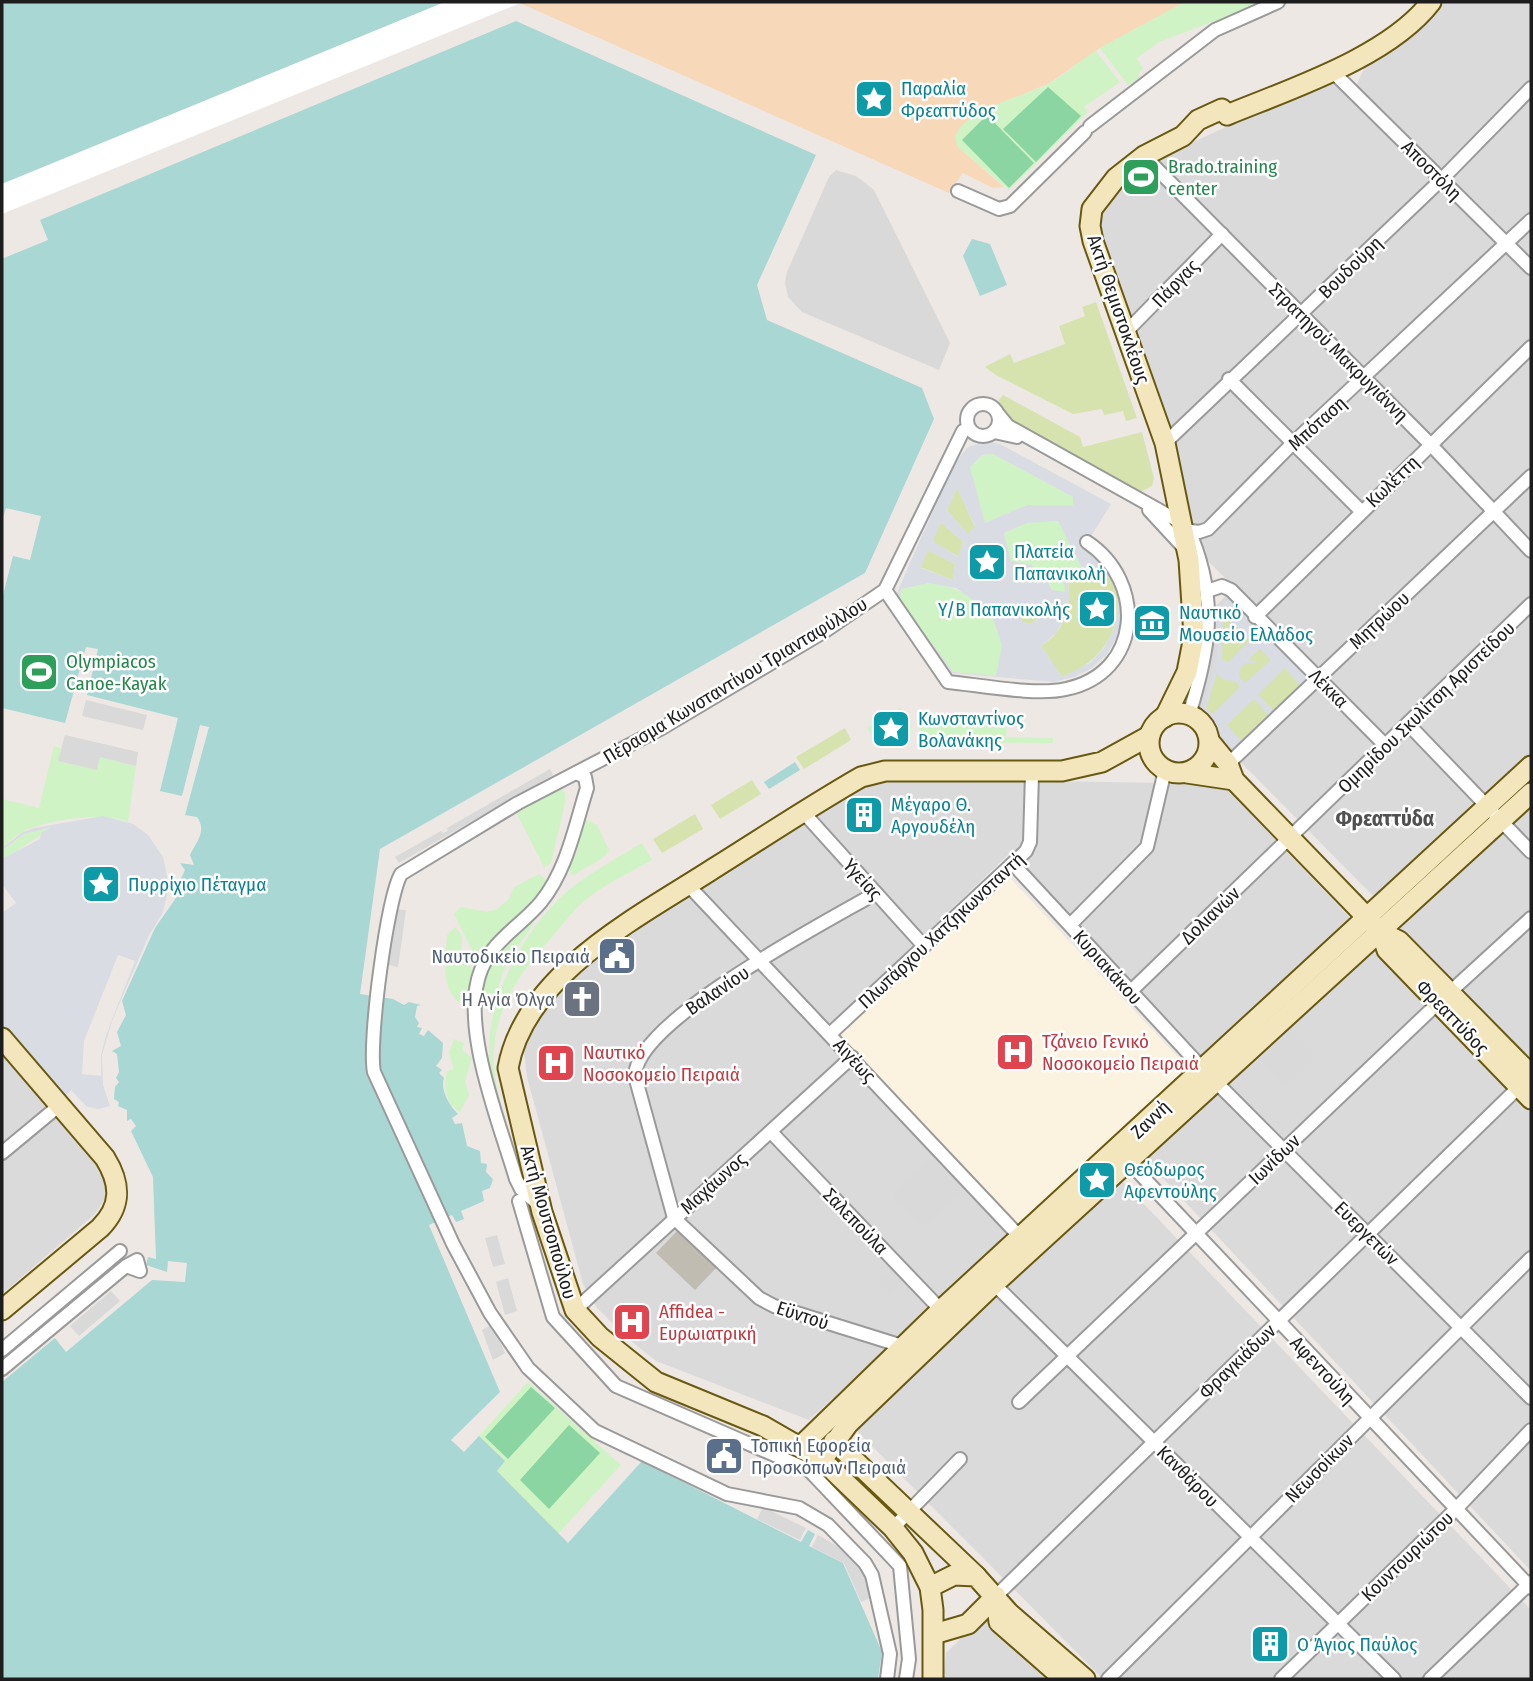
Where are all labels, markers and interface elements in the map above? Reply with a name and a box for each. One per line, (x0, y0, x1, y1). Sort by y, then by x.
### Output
place label: Παραλία Φρεαττύδος (901, 77, 996, 122)
place icon: Παραλία Φρεαττύδος (853, 78, 895, 120)
street label: Αποστόλη (1397, 135, 1467, 205)
place label: Brado.training center (1168, 155, 1277, 200)
sports icon: Brado.training center (1120, 156, 1162, 198)
street label: Βουδούρη (1314, 231, 1387, 303)
street label: Ακτή Θεμιστοκλέους (1082, 232, 1155, 387)
street label: Πάργας (1147, 255, 1204, 312)
street label: Στρατηγού Μακρυγιάννη (1264, 278, 1413, 427)
street label: Μπόταση (1283, 391, 1351, 455)
street label: Κωλέττη (1361, 451, 1424, 512)
place label: Πλατεία Παπανικολή (1014, 540, 1106, 585)
place icon: Πλατεία Παπανικολή (966, 541, 1008, 583)
street label: Μητρώου (1344, 587, 1414, 654)
place icon: Υ/Β Παπανικολής (1076, 588, 1118, 630)
street label: Πέρασμα Κωνσταντίνου Τριανταφύλλου (599, 592, 872, 769)
place label: Υ/Β Παπανικολής (938, 598, 1070, 621)
place label: Ναυτικό Μουσείο Ελλάδος (1179, 601, 1313, 646)
museum icon: Ναυτικό Μουσείο Ελλάδος (1131, 602, 1173, 644)
street label: Ομηρίδου Σκυλίτση Αριστείδου (1333, 617, 1520, 798)
place label: Olympiacos Canoe-Kayak (66, 650, 167, 695)
sports icon: Olympiacos Canoe-Kayak (18, 651, 60, 693)
street label: Λέκκα (1304, 664, 1353, 713)
place label: Κωνσταντίνος Βολανάκης (918, 707, 1024, 752)
place icon: Κωνσταντίνος Βολανάκης (870, 708, 912, 750)
place label: Μέγαρο Θ. Αργουδέλη (891, 793, 975, 838)
building icon: Μέγαρο Θ. Αργουδέλη (843, 794, 885, 836)
district label: Φρεαττύδα (1336, 806, 1435, 832)
street label: Πλωτάρχου Χατζηκωνσταντή (854, 847, 1029, 1013)
street label: Υγείας (838, 854, 887, 905)
place icon: Πυρρίχιο Πέταγμα (80, 863, 122, 905)
place label: Πυρρίχιο Πέταγμα (128, 873, 266, 896)
street label: Δολιανών (1176, 881, 1245, 949)
street label: Κυριακάκου (1068, 925, 1147, 1009)
public building icon: Ναυτοδικείο Πειραιά (596, 935, 638, 977)
place label: Ναυτοδικείο Πειραιά (431, 945, 590, 968)
street label: Βαλανίου (681, 961, 753, 1020)
street label: Φρεαττύδος (1411, 975, 1494, 1059)
church icon: Η Αγία Όλγα (561, 978, 603, 1020)
place label: Η Αγία Όλγα (462, 988, 555, 1011)
place label: Τζάνειο Γενικό Νοσοκομείο Πειραιά (1042, 1030, 1199, 1075)
hospital icon: Τζάνειο Γενικό Νοσοκομείο Πειραιά (994, 1031, 1036, 1073)
street label: Αιγέως (829, 1034, 881, 1087)
place label: Ναυτικό Νοσοκομείο Πειραιά (583, 1041, 740, 1086)
hospital icon: Ναυτικό Νοσοκομείο Πειραιά (535, 1042, 577, 1084)
street label: Ζαννή (1126, 1095, 1175, 1143)
street label: Ιωνίδων (1244, 1129, 1305, 1189)
street label: Ακτή Μουτσοπούλου (516, 1142, 582, 1302)
street label: Μαχάωνος (676, 1148, 751, 1219)
place label: Θεόδωρος Αφεντούλης (1124, 1158, 1217, 1203)
place icon: Θεόδωρος Αφεντούλης (1076, 1159, 1118, 1201)
street label: Σαλεπούλα (819, 1183, 893, 1259)
street label: Ευεργετών (1330, 1196, 1404, 1271)
street label: Εϋντού (774, 1296, 832, 1335)
place label: Affidea - Ευρωιατρική (659, 1300, 757, 1345)
hospital icon: Affidea - Ευρωιατρική (611, 1301, 653, 1343)
street label: Φραγκιάδων (1194, 1319, 1281, 1404)
street label: Αφεντούλη (1285, 1332, 1360, 1409)
street label: Νεωσοίκων (1280, 1429, 1359, 1507)
place label: Τοπική Εφορεία Προσκόπων Πειραιά (751, 1434, 906, 1479)
public building icon: Τοπική Εφορεία Προσκόπων Πειραιά (703, 1435, 745, 1477)
street label: Κανθάρου (1152, 1441, 1223, 1512)
street label: Κουντουριώτου (1356, 1507, 1458, 1606)
building icon: Ο Άγιος Παύλος (1249, 1623, 1291, 1665)
place label: Ο Άγιος Παύλος (1297, 1633, 1417, 1656)

